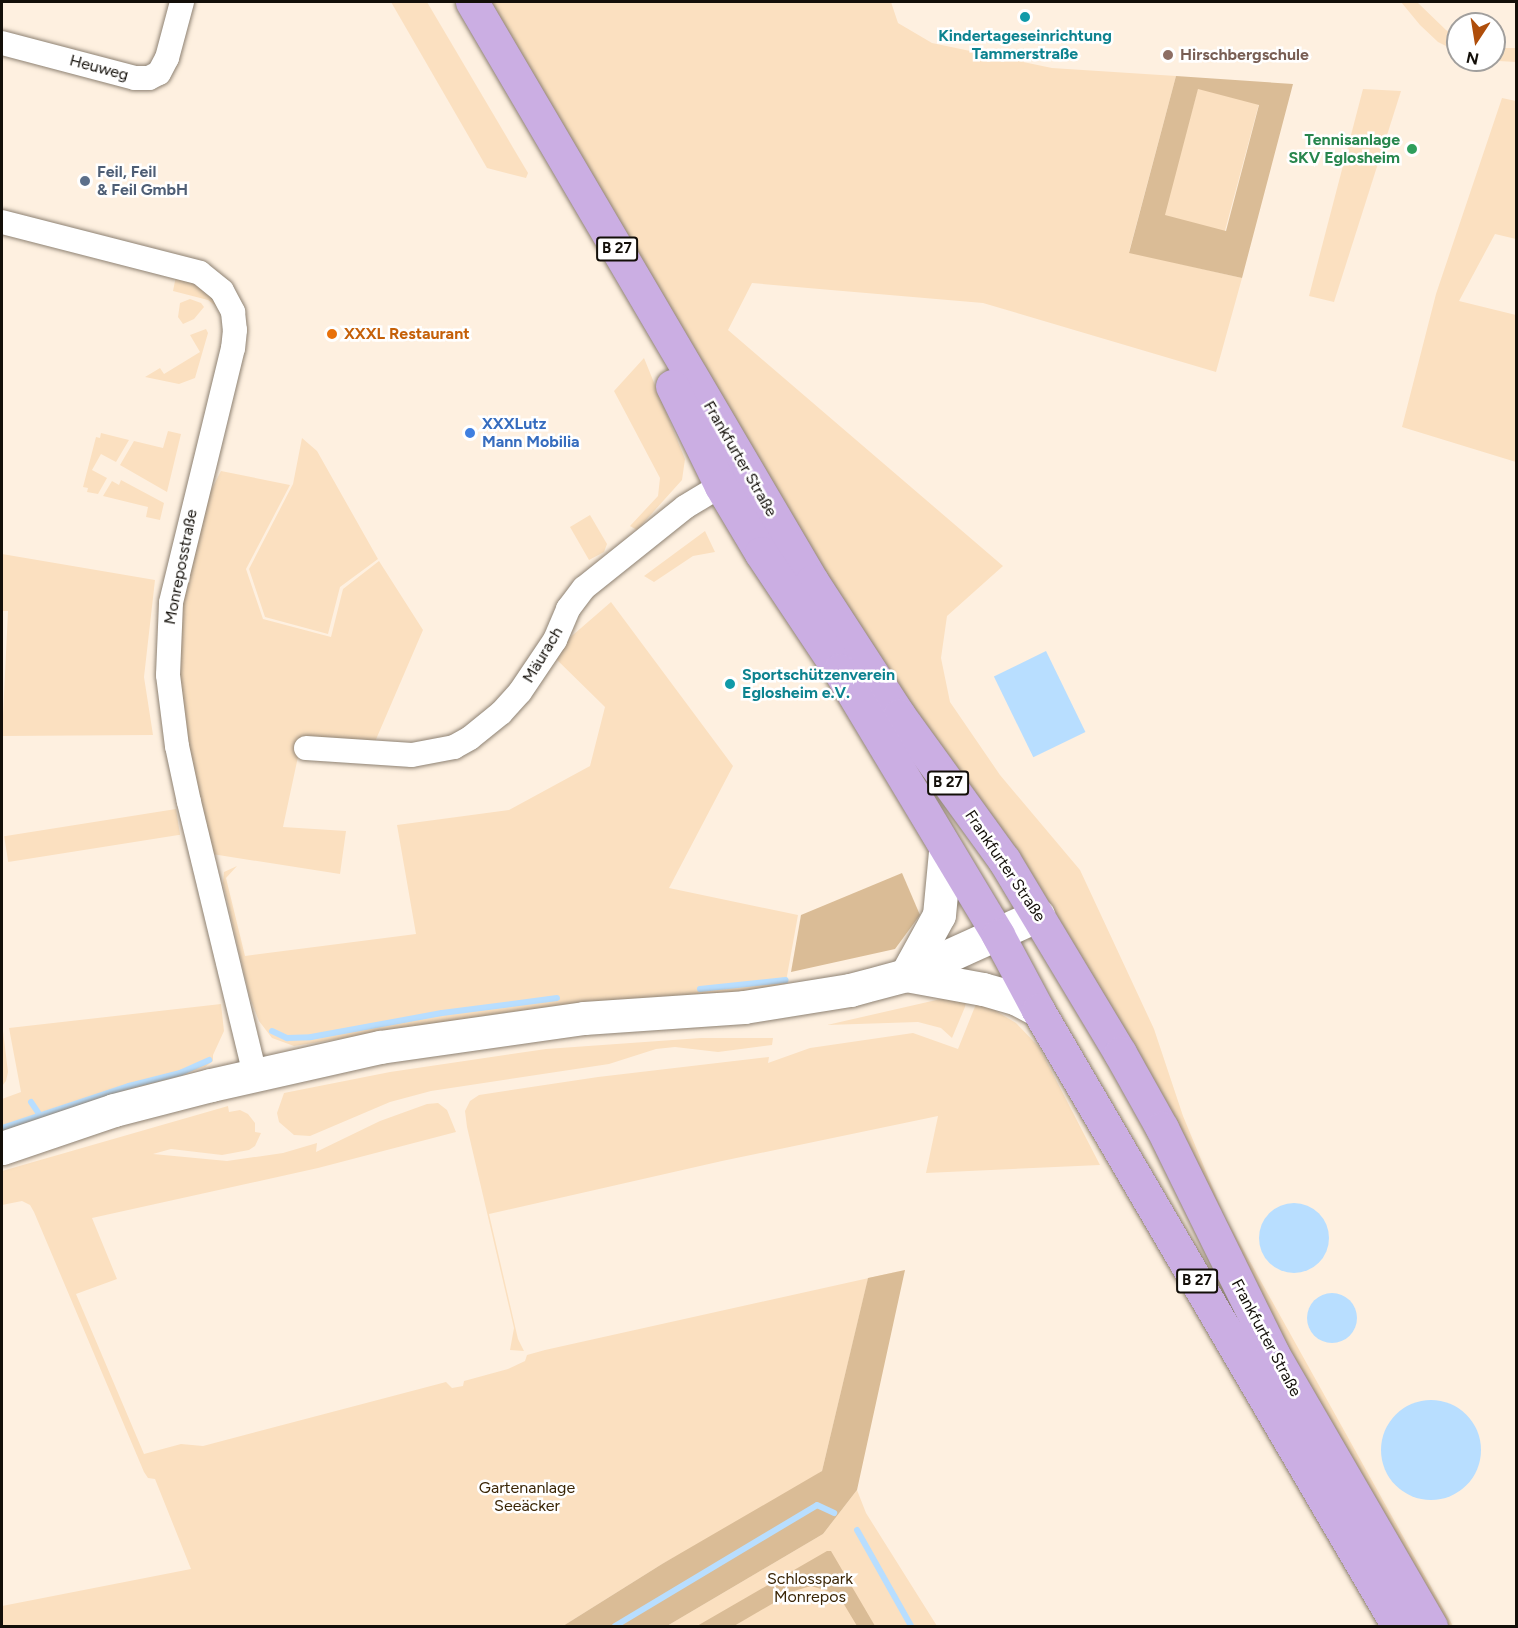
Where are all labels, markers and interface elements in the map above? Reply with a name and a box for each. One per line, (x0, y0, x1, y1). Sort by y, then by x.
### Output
marker: Kindertageseinrichtung Tammerstraße (1018, 10, 1032, 24)
north arrow (1446, 12, 1506, 72)
place label: Kindertageseinrichtung Tammerstraße (938, 26, 1112, 64)
place label: Hirschbergschule (1180, 45, 1309, 65)
marker: Hirschbergschule (1161, 48, 1175, 62)
text: N (1465, 48, 1481, 69)
street label: Heuweg (67, 51, 131, 85)
place label: Tennisanlage SKV Eglosheim (1288, 130, 1400, 168)
marker: Tennisanlage SKV Eglosheim (1405, 142, 1419, 156)
place label: Feil, Feil & Feil GmbH (97, 162, 188, 200)
marker: Feil, Feil & Feil GmbH (78, 174, 92, 188)
road number: B 27 (596, 237, 638, 261)
place label: XXXL Restaurant (344, 324, 470, 344)
marker: XXXL Restaurant (325, 327, 339, 341)
street label: Frankfurter Straße (699, 398, 781, 520)
place label: XXXLutz Mann Mobilia (482, 414, 580, 452)
marker: XXXLutz Mann Mobilia (463, 426, 477, 440)
street label: Monreposstraße (160, 508, 202, 626)
street label: Mäurach (519, 624, 567, 686)
place label: Sportschützenverein Eglosheim e.V. (742, 665, 895, 703)
marker: Sportschützenverein Eglosheim e.V. (723, 677, 737, 691)
road number: B 27 (927, 771, 969, 795)
street label: Frankfurter Straße (961, 807, 1049, 925)
road number: B 27 (1176, 1269, 1218, 1293)
street label: Frankfurter Straße (1227, 1276, 1305, 1400)
park label: Gartenanlage Seeäcker (479, 1478, 575, 1516)
park label: Schlosspark Monrepos (767, 1569, 853, 1607)

